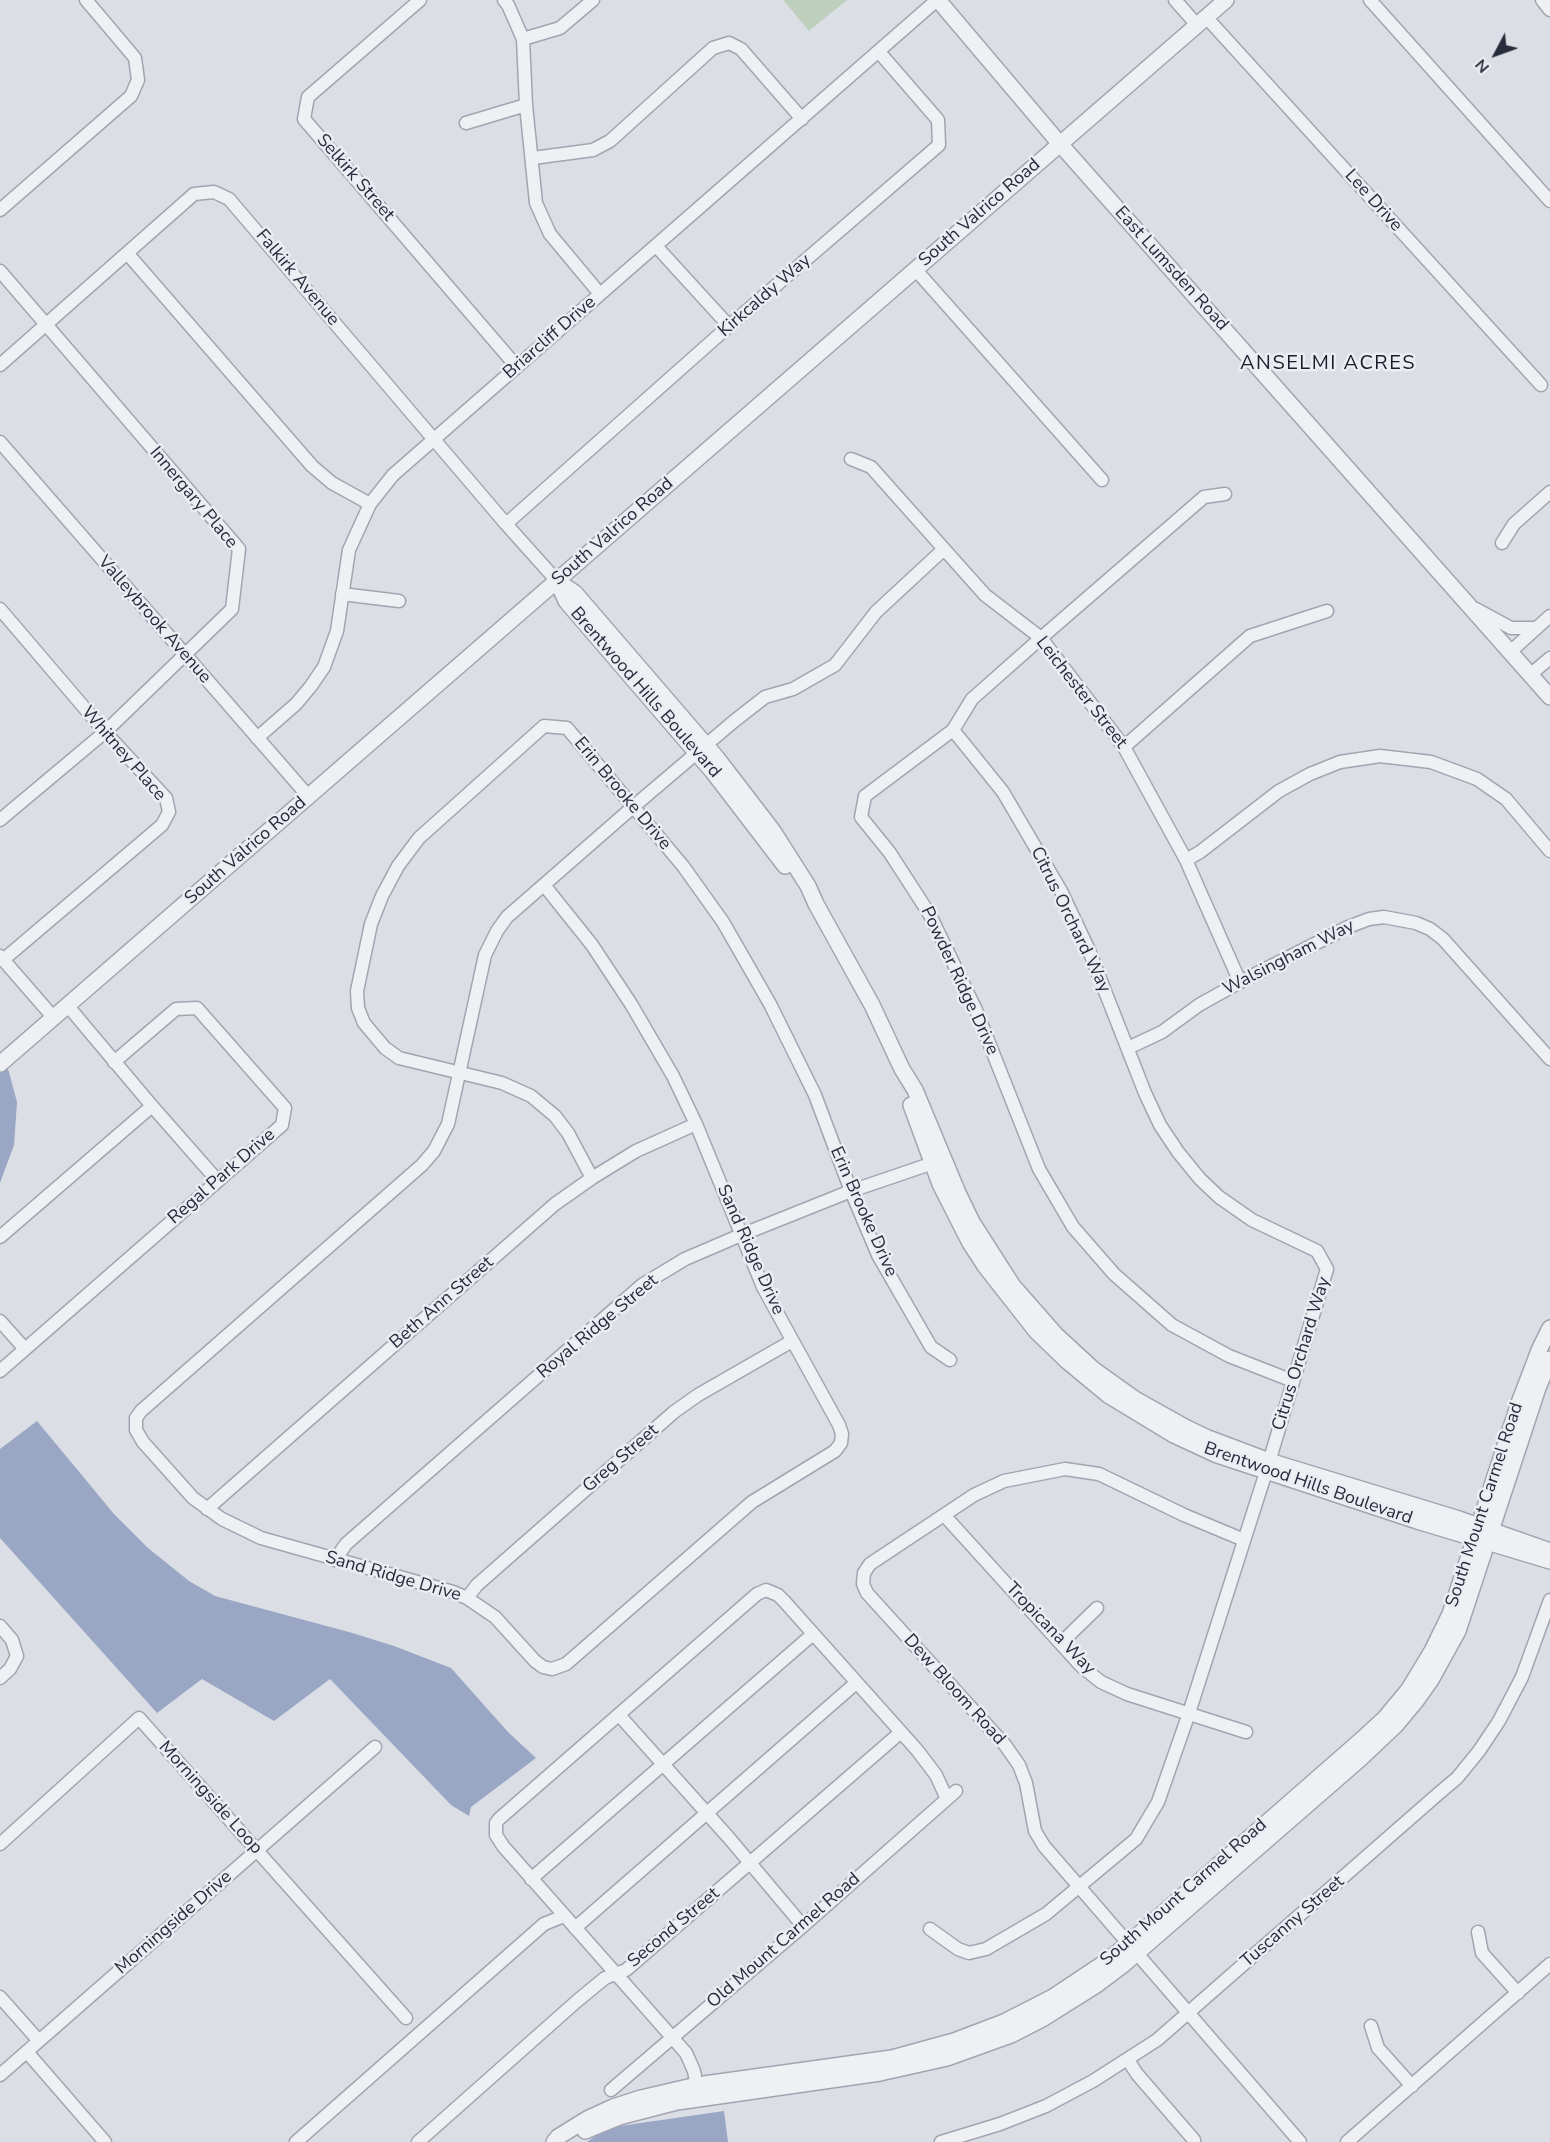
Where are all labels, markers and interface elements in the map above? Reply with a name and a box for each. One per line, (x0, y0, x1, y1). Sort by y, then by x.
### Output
north arrow (1466, 24, 1526, 84)
text: N (1470, 54, 1495, 78)
street label: Selkirk Street (311, 130, 399, 226)
street label: South Valrico Road (915, 154, 1045, 272)
street label: Lee Drive (1339, 165, 1407, 237)
street label: East Lumsden Road (1109, 202, 1233, 336)
street label: Falkirk Avenue (251, 226, 343, 330)
street label: Kirkcaldy Way (714, 250, 816, 342)
street label: Briarcliff Drive (499, 292, 601, 384)
district label: ANSELMI ACRES (1240, 352, 1416, 376)
street label: Innergary Place (144, 443, 242, 553)
street label: South Valrico Road (548, 473, 678, 591)
street label: Valleybrook Avenue (93, 552, 215, 688)
street label: Brentwood Hills Boulevard (565, 603, 725, 783)
street label: Leichester Street (1031, 633, 1131, 753)
street label: Whitney Place (76, 702, 170, 806)
street label: Erin Brooke Drive (569, 733, 675, 855)
street label: South Valrico Road (181, 792, 311, 910)
street label: Citrus Orchard Way (1025, 844, 1115, 996)
street label: Powder Ridge Drive (915, 903, 1003, 1059)
street label: Walsingham Way (1220, 916, 1358, 1000)
street label: Regal Park Drive (164, 1125, 280, 1229)
street label: Erin Brooke Drive (825, 1144, 901, 1280)
street label: Sand Ridge Drive (712, 1182, 788, 1318)
street label: Beth Ann Street (386, 1252, 498, 1354)
street label: Royal Ridge Street (533, 1270, 663, 1384)
street label: Citrus Orchard Way (1268, 1275, 1336, 1433)
street label: South Mount Carmel Road (1442, 1400, 1528, 1610)
street label: Greg Street (579, 1420, 663, 1498)
street label: Brentwood Hills Boulevard (1201, 1438, 1415, 1530)
street label: Sand Ridge Drive (323, 1547, 463, 1607)
street label: Tropicana Way (1001, 1578, 1099, 1680)
street label: Dew Bloom Road (898, 1630, 1010, 1750)
street label: Morningside Loop (154, 1737, 266, 1859)
street label: South Mount Carmel Road (1096, 1815, 1272, 1971)
street label: Morningside Drive (111, 1867, 237, 1979)
street label: Old Mount Carmel Road (703, 1869, 865, 2013)
street label: Tuscanny Street (1237, 1871, 1349, 1973)
street label: Second Street (624, 1883, 724, 1973)

